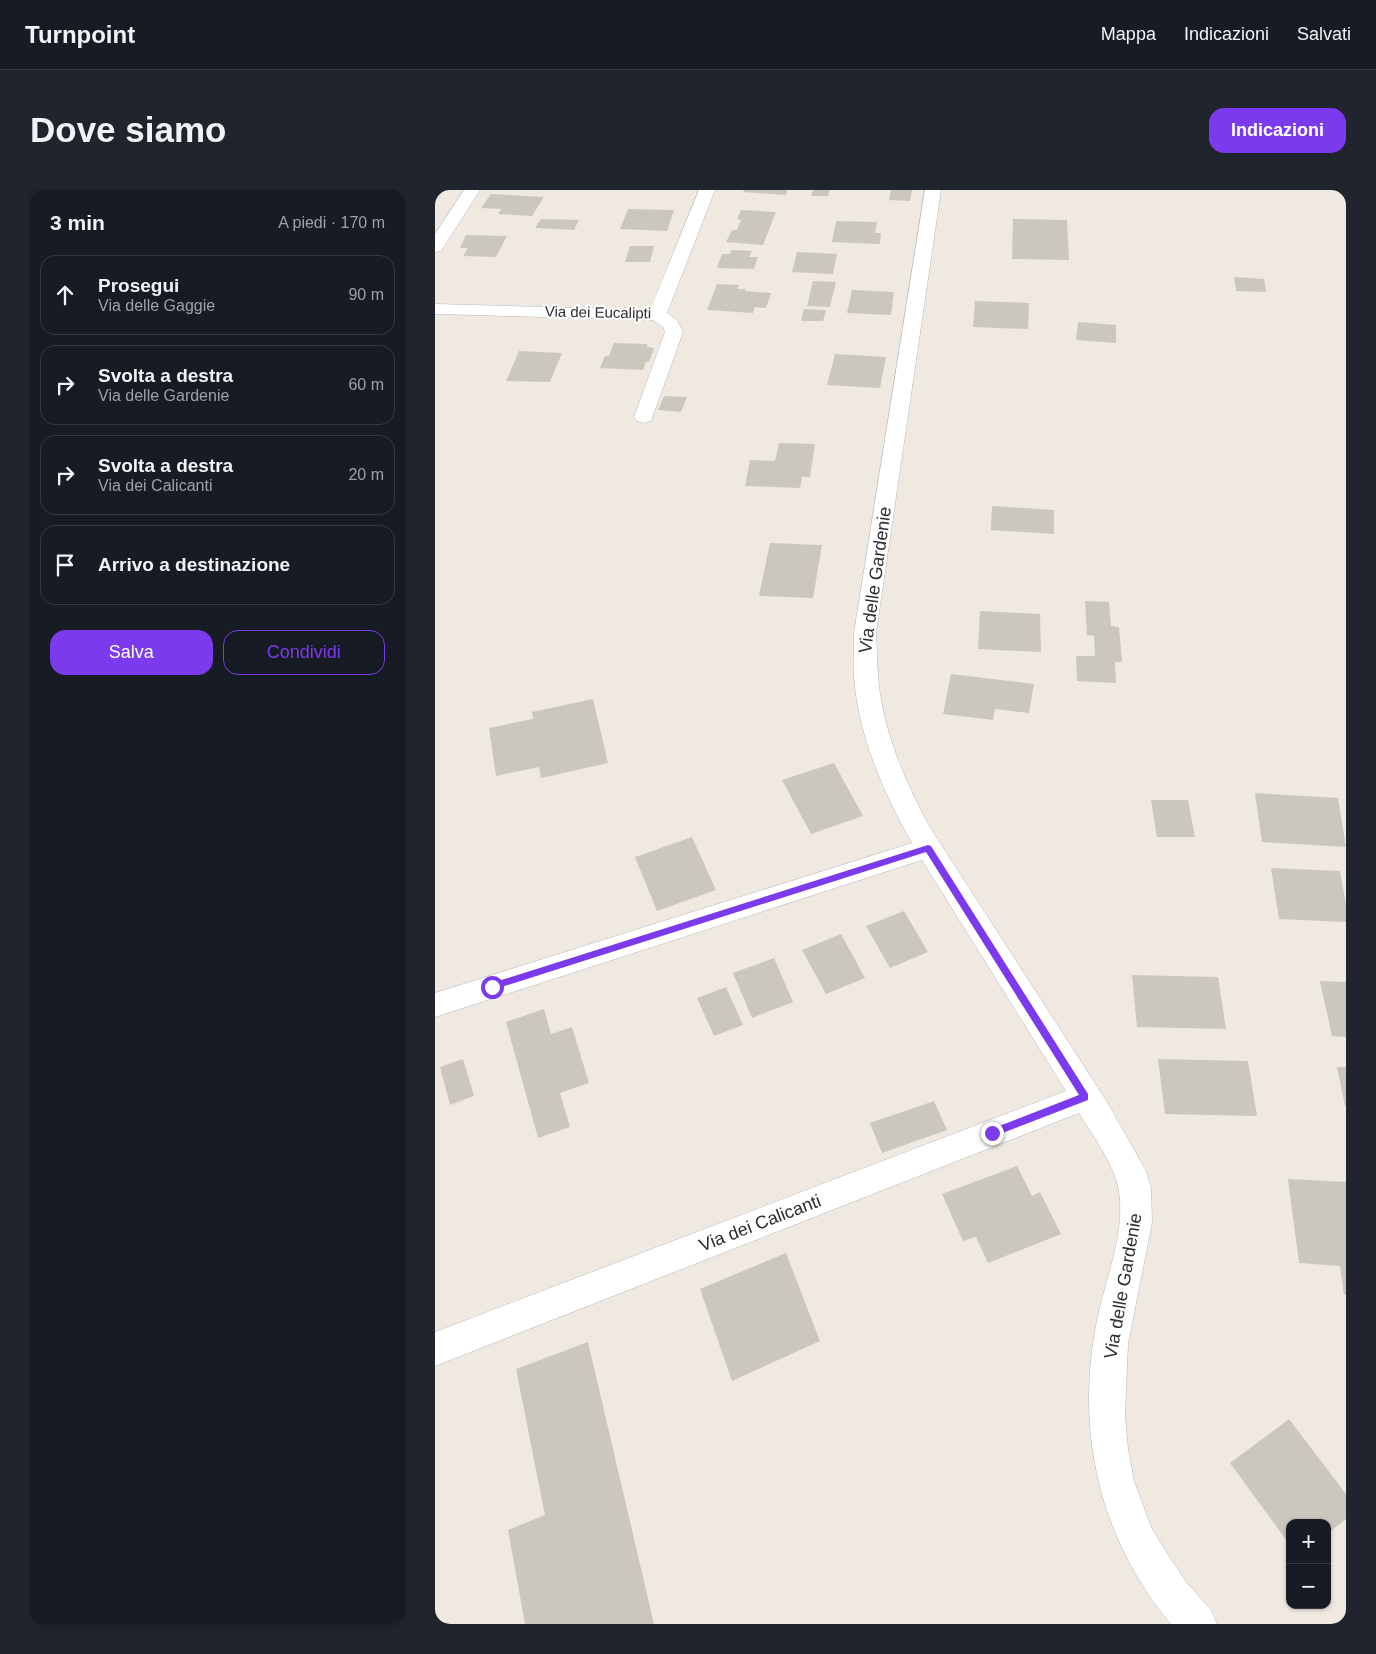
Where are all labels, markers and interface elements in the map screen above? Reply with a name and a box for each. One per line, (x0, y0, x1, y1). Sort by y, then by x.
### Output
text: Turnpoint (25, 21, 135, 48)
text: Mappa (1101, 24, 1156, 44)
text: Indicazioni (1184, 24, 1269, 44)
text: Salvati (1297, 24, 1351, 44)
button: Indicazioni (1209, 108, 1346, 153)
text: Dove siamo (30, 110, 226, 149)
text: 3 min (50, 211, 105, 234)
text: A piedi · 170 m (278, 214, 385, 231)
text: Prosegui (98, 275, 179, 296)
icon: ahead (51, 281, 79, 309)
text: 90 m (348, 286, 384, 303)
text: Via delle Gaggie (98, 297, 215, 314)
street label: Via dei Eucalipti (545, 303, 651, 321)
text: Svolta a destra (98, 365, 233, 386)
icon: right (51, 371, 79, 399)
text: 60 m (348, 376, 384, 393)
text: Via delle Gardenie (98, 387, 229, 404)
text: Svolta a destra (98, 455, 233, 476)
icon: right (51, 461, 79, 489)
text: 20 m (348, 466, 384, 483)
text: Via dei Calicanti (98, 477, 212, 494)
street label: Via delle Gardenie (855, 505, 895, 655)
icon: arrive (51, 551, 79, 579)
text: Arrivo a destinazione (98, 554, 290, 575)
button: Salva (50, 630, 213, 675)
button: Condividi (223, 630, 385, 675)
route start (481, 976, 504, 999)
route end (981, 1122, 1004, 1145)
street label: Via dei Calicanti (696, 1191, 824, 1255)
street label: Via delle Gardenie (1100, 1211, 1146, 1361)
map controls (1286, 1519, 1331, 1609)
button: + (1286, 1519, 1331, 1564)
button: − (1286, 1564, 1331, 1609)

